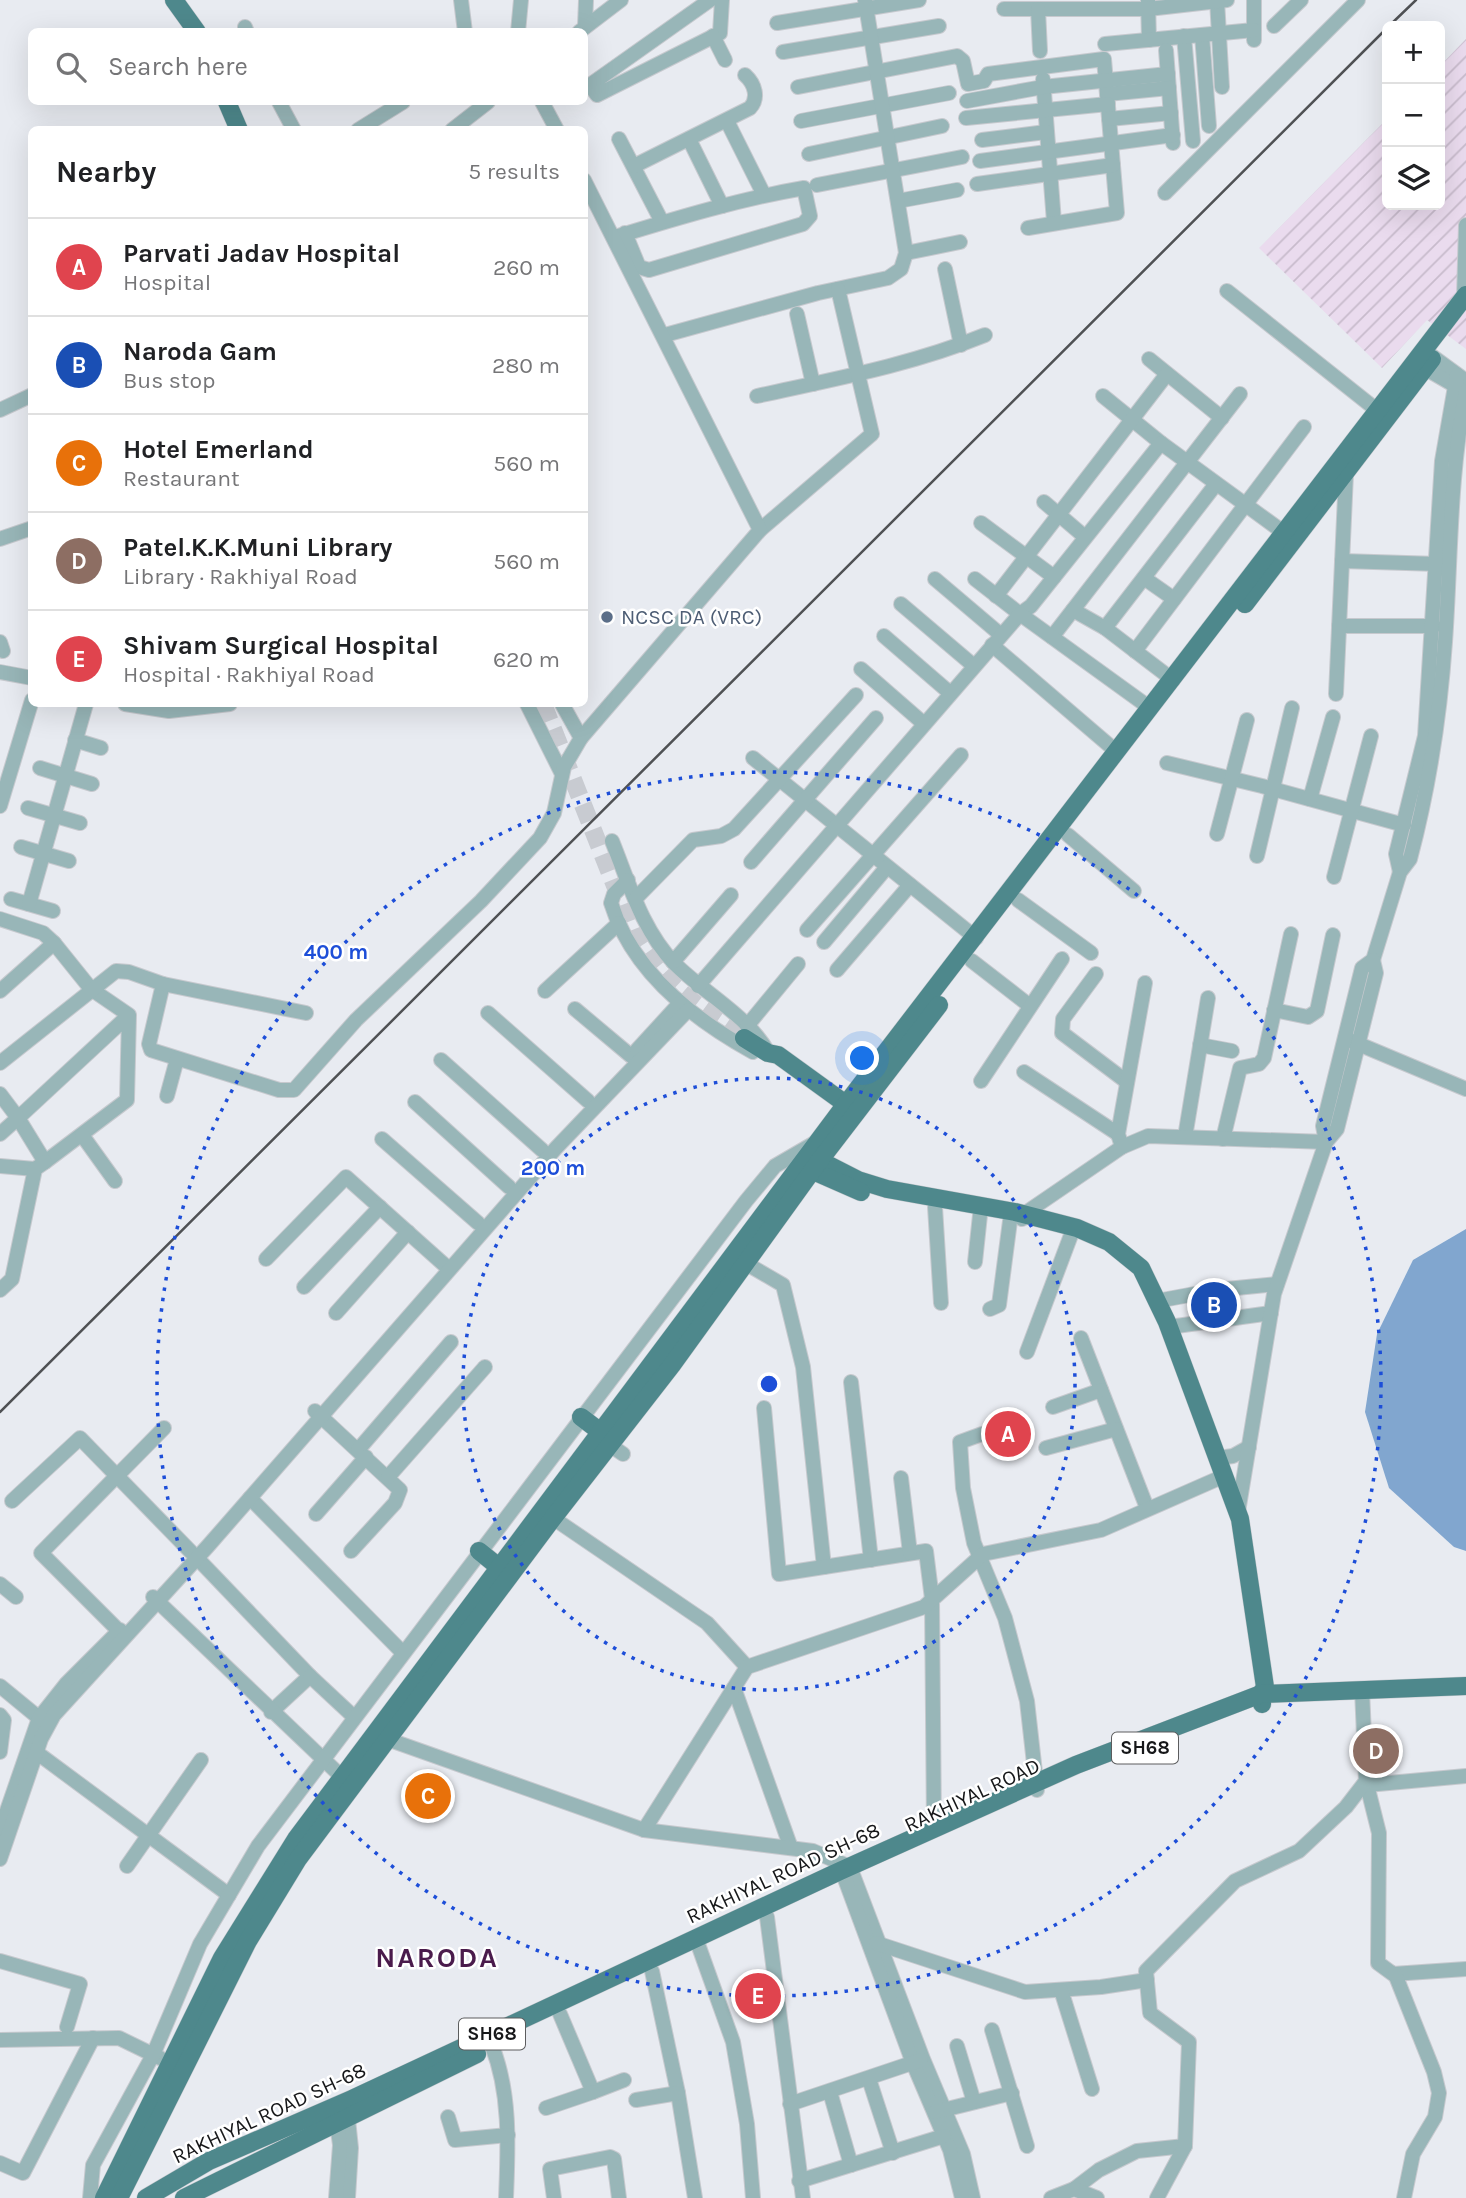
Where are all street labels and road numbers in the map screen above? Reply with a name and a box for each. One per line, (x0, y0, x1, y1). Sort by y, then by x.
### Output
road number: SH68 (1112, 1732, 1178, 1764)
street label: RAKHIYAL ROAD (900, 1753, 1044, 1837)
street label: RAKHIYAL ROAD SH-68 (682, 1818, 884, 1928)
road number: SH68 (459, 2018, 525, 2050)
street label: RAKHIYAL ROAD SH-68 (168, 2058, 370, 2168)

